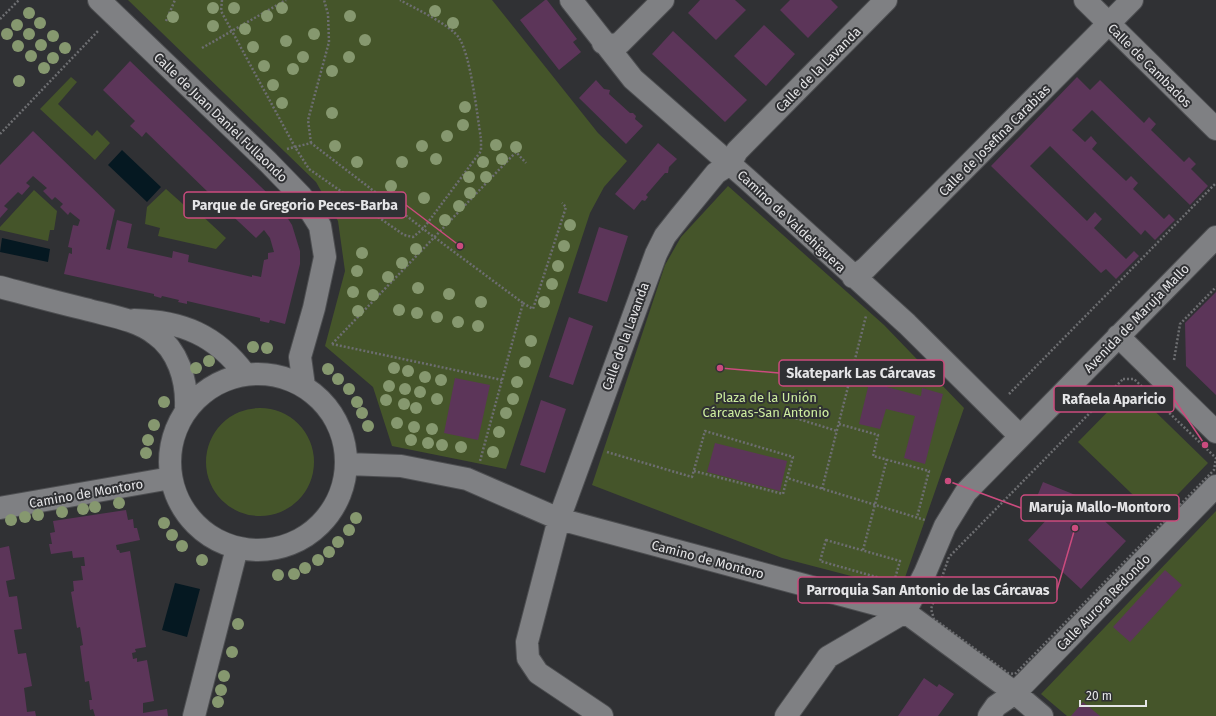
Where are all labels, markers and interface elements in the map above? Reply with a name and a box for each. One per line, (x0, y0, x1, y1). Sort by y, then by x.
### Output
street label: Calle de Cambados (1105, 20, 1195, 110)
street label: Calle de la Lavanda (773, 24, 864, 115)
street label: Calle de Juan Daniel Fullaondo (151, 50, 291, 185)
street label: Calle de Josefina Carabias (936, 82, 1053, 199)
street label: Camino de Valdehiguera (734, 167, 849, 275)
callout: Parque de Gregorio Peces-Barba (184, 192, 406, 218)
text: Parque de Gregorio Peces-Barba (192, 197, 398, 214)
street label: Avenida de Maruja Mallo (1081, 261, 1192, 376)
street label: Calle de la Lavanda (599, 280, 652, 392)
callout: Skatepark Las Cárcavas (779, 360, 944, 386)
text: Skatepark Las Cárcavas (786, 365, 936, 382)
callout: Rafaela Aparicio (1054, 386, 1174, 412)
park label: Plaza de la Unión Cárcavas-San Antonio (703, 390, 829, 420)
text: Rafaela Aparicio (1062, 391, 1166, 408)
street label: Camino de Montoro (28, 476, 144, 511)
callout: Maruja Mallo-Montoro (1021, 495, 1179, 521)
text: Maruja Mallo-Montoro (1029, 499, 1171, 516)
street label: Camino de Montoro (650, 537, 766, 582)
street label: Calle Aurora Redondo (1054, 551, 1153, 653)
callout: Parroquia San Antonio de las Cárcavas (798, 577, 1057, 603)
text: Parroquia San Antonio de las Cárcavas (806, 582, 1050, 599)
scale bar (1080, 682, 1146, 708)
text: 20 m (1086, 689, 1112, 703)

